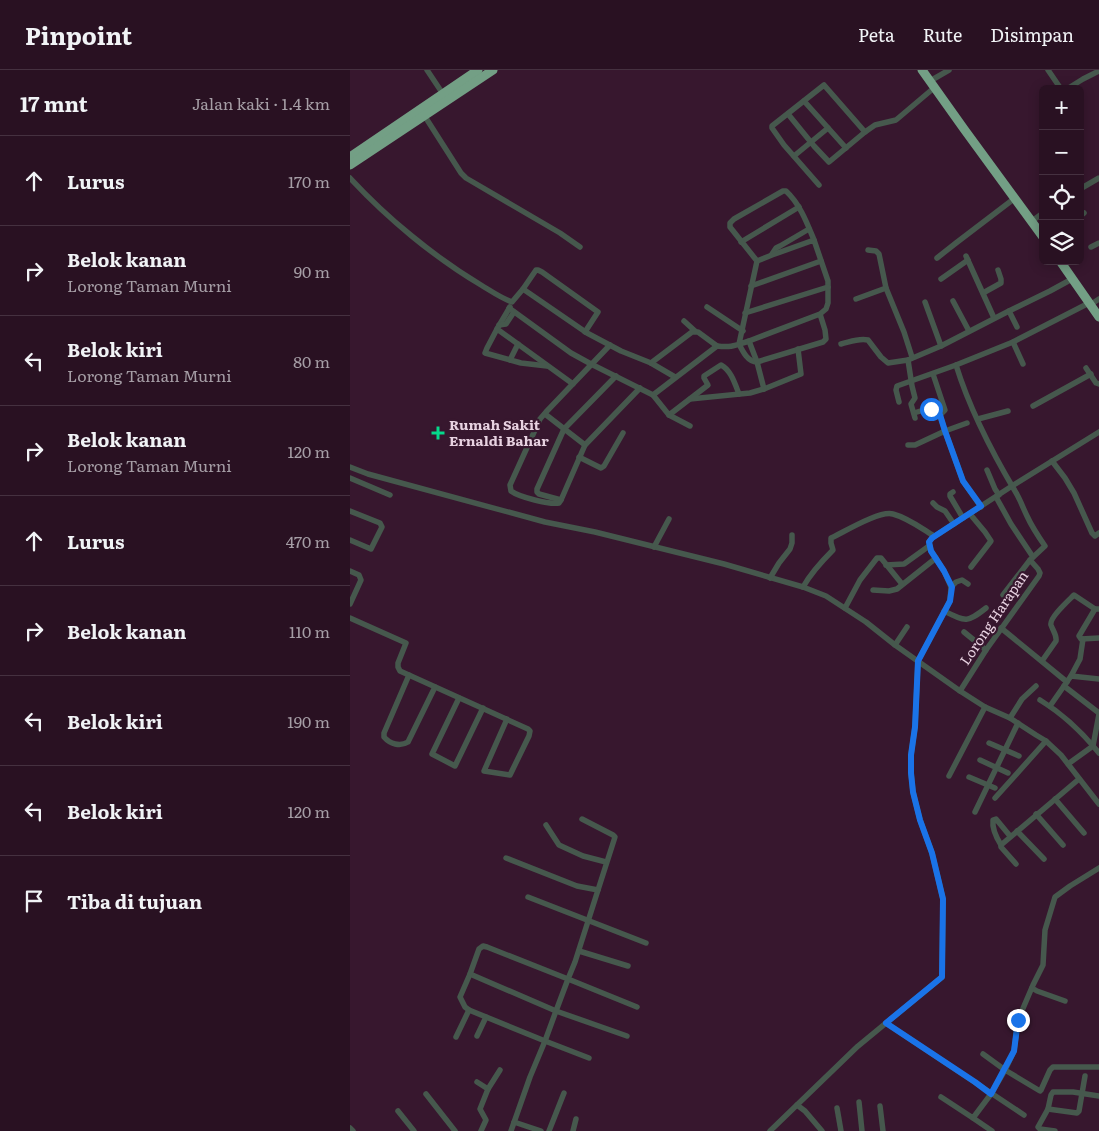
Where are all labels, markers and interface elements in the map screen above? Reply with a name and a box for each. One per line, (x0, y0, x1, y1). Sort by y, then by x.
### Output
text: Pinpoint (25, 17, 132, 52)
text: Peta (858, 21, 895, 48)
text: Rute (923, 21, 962, 48)
text: Disimpan (990, 21, 1074, 48)
map controls (1039, 85, 1084, 265)
button: + (1039, 85, 1084, 130)
text: 17 mnt (20, 87, 88, 118)
text: Jalan kaki · 1.4 km (192, 91, 330, 115)
button: − (1039, 130, 1084, 175)
icon: ahead (20, 167, 48, 195)
text: Lurus (67, 167, 124, 195)
text: 170 m (288, 169, 330, 193)
button: locate (1039, 175, 1084, 220)
button: layers (1039, 220, 1084, 265)
text: Belok kanan (67, 245, 186, 273)
icon: right (20, 257, 48, 285)
text: 90 m (294, 259, 330, 283)
text: Lorong Taman Murni (67, 273, 232, 297)
text: Belok kiri (67, 335, 163, 363)
icon: left (20, 347, 48, 375)
text: 80 m (293, 349, 330, 373)
text: Lorong Taman Murni (67, 363, 232, 387)
route start (920, 398, 943, 421)
place label: Rumah Sakit Ernaldi Bahar (449, 414, 549, 450)
text: Belok kanan (67, 425, 186, 453)
marker: Rumah Sakit Ernaldi Bahar (431, 426, 445, 440)
icon: right (20, 437, 48, 465)
text: 120 m (287, 439, 330, 463)
text: Lorong Taman Murni (67, 453, 232, 477)
icon: ahead (20, 527, 48, 555)
text: Lurus (67, 527, 124, 555)
text: 470 m (286, 529, 330, 553)
street label: Lorong Harapan (954, 566, 1032, 669)
icon: right (20, 617, 48, 645)
text: Belok kanan (67, 617, 186, 645)
text: 110 m (289, 619, 330, 643)
icon: left (20, 707, 48, 735)
text: Belok kiri (67, 707, 163, 735)
text: 190 m (287, 709, 330, 733)
icon: left (20, 797, 48, 825)
text: Belok kiri (67, 797, 163, 825)
text: 120 m (287, 799, 330, 823)
icon: arrive (20, 887, 48, 915)
text: Tiba di tujuan (67, 887, 202, 915)
route end (1007, 1009, 1030, 1032)

